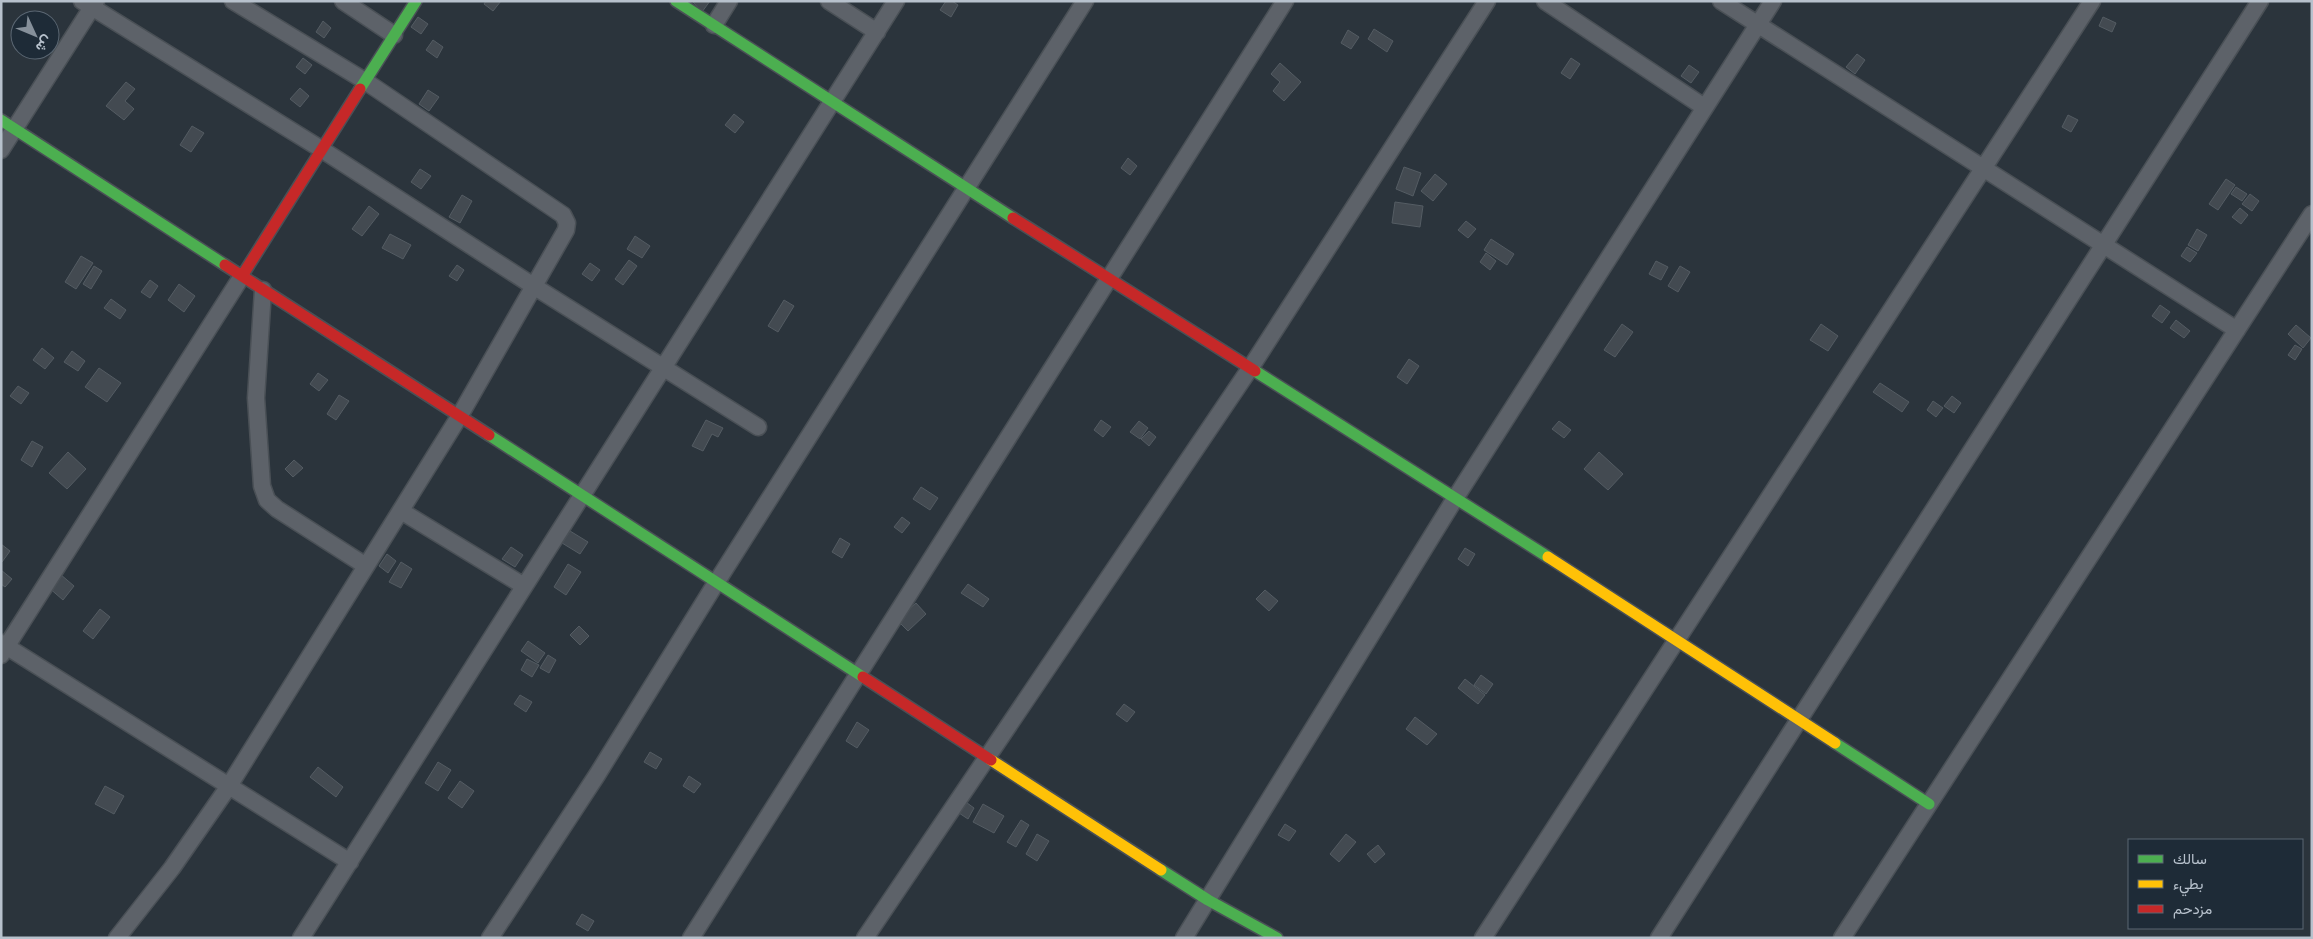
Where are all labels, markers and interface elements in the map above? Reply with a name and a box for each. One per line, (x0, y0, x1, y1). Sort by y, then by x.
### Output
north arrow (10, 10, 60, 60)
text: ش (32, 32, 56, 56)
legend (2128, 839, 2303, 929)
text: سالك (2173, 850, 2207, 867)
text: بطيء (2173, 875, 2203, 897)
text: مزدحم (2173, 900, 2212, 919)

